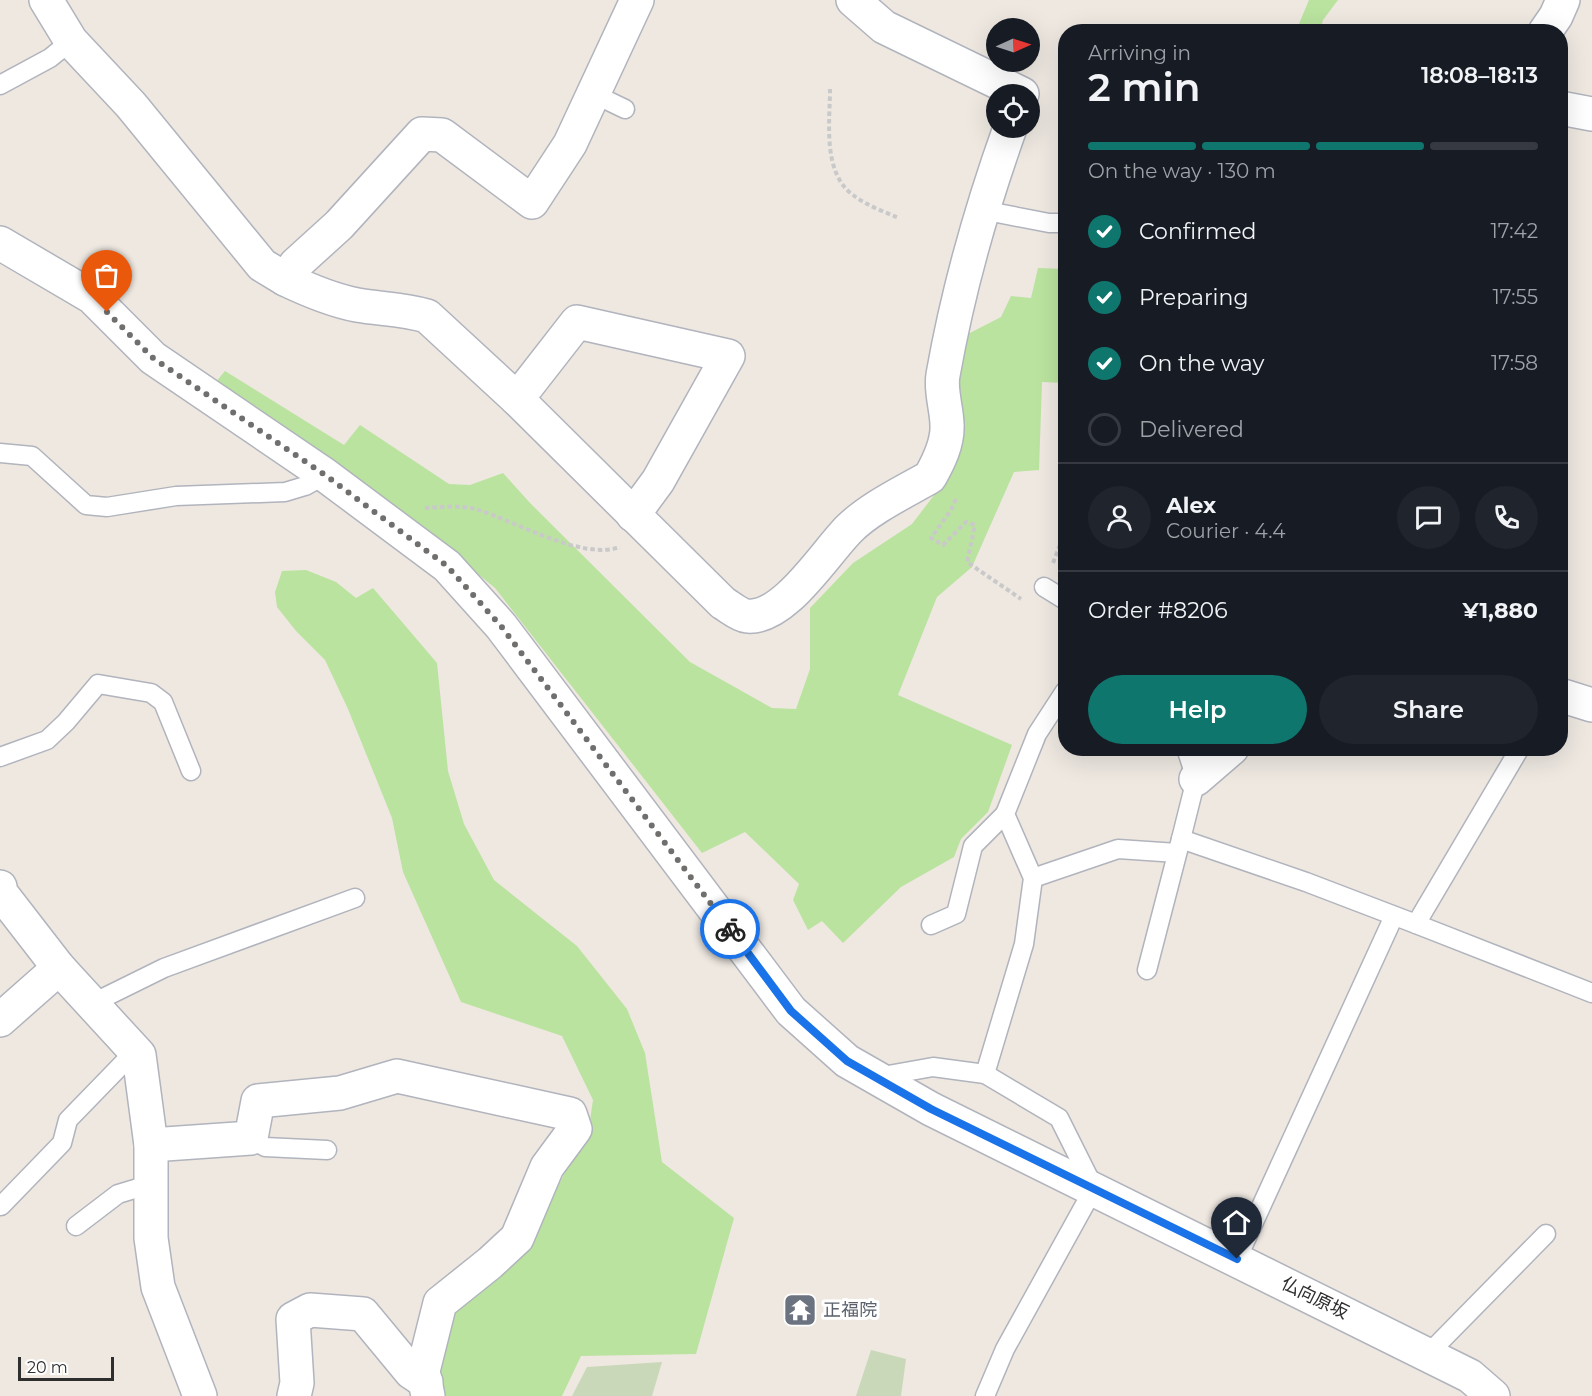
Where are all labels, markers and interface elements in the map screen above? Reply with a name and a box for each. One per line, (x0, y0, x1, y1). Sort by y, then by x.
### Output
north arrow (986, 18, 1040, 72)
map controls (986, 18, 1040, 138)
text: Arriving in (1088, 41, 1191, 65)
text: 18:08–18:13 (1421, 62, 1538, 89)
text: 2 min (1088, 63, 1201, 111)
button: locate (986, 84, 1040, 138)
text: On the way · 130 m (1088, 159, 1276, 183)
icon: check (1088, 215, 1121, 248)
text: Confirmed (1139, 218, 1256, 245)
text: 17:42 (1491, 219, 1538, 243)
pin (81, 250, 132, 312)
icon: bag (90, 259, 123, 292)
icon: check (1088, 281, 1121, 314)
text: Preparing (1139, 284, 1248, 311)
text: 17:55 (1493, 285, 1538, 309)
icon: check (1088, 347, 1121, 380)
text: On the way (1139, 350, 1264, 377)
text: 17:58 (1491, 351, 1538, 375)
text: Delivered (1139, 416, 1244, 443)
button: person (1088, 486, 1151, 549)
button: chat (1397, 486, 1460, 549)
button: phone (1475, 486, 1538, 549)
text: Alex (1166, 492, 1216, 519)
text: Courier · 4.4 (1166, 519, 1285, 543)
text: Order #8206 (1088, 597, 1228, 624)
text: ¥1,880 (1463, 597, 1538, 624)
button: Help (1088, 675, 1307, 744)
button: Share (1319, 675, 1538, 744)
courier (700, 899, 760, 959)
icon: bike (714, 913, 747, 946)
pin (1211, 1197, 1262, 1259)
icon: home (1220, 1206, 1253, 1239)
street label: 仏向原坂 (1278, 1272, 1352, 1324)
temple icon: 正福院 (782, 1292, 818, 1328)
place label: 正福院 (823, 1299, 877, 1321)
scale bar (18, 1354, 114, 1382)
text: 20 m (27, 1358, 68, 1377)

